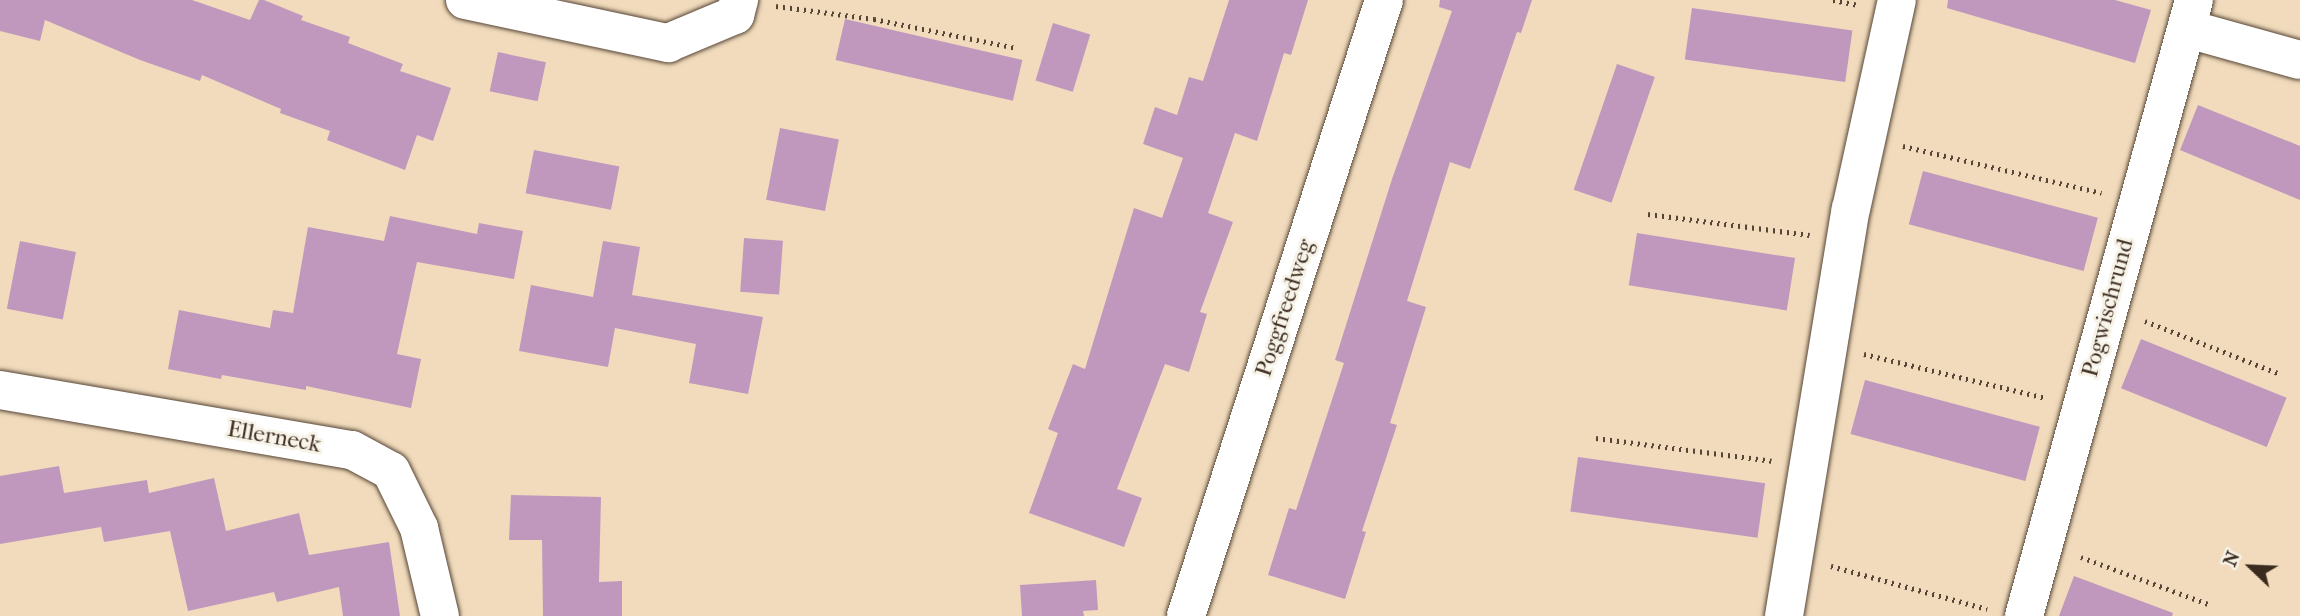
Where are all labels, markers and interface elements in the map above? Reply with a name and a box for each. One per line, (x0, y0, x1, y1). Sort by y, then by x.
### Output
street label: Poggfreedweg (1250, 236, 1320, 380)
street label: Pogwischrund (2076, 236, 2140, 380)
street label: Ellerneck (225, 415, 323, 459)
north arrow (2216, 532, 2286, 602)
text: N (2219, 548, 2245, 570)

